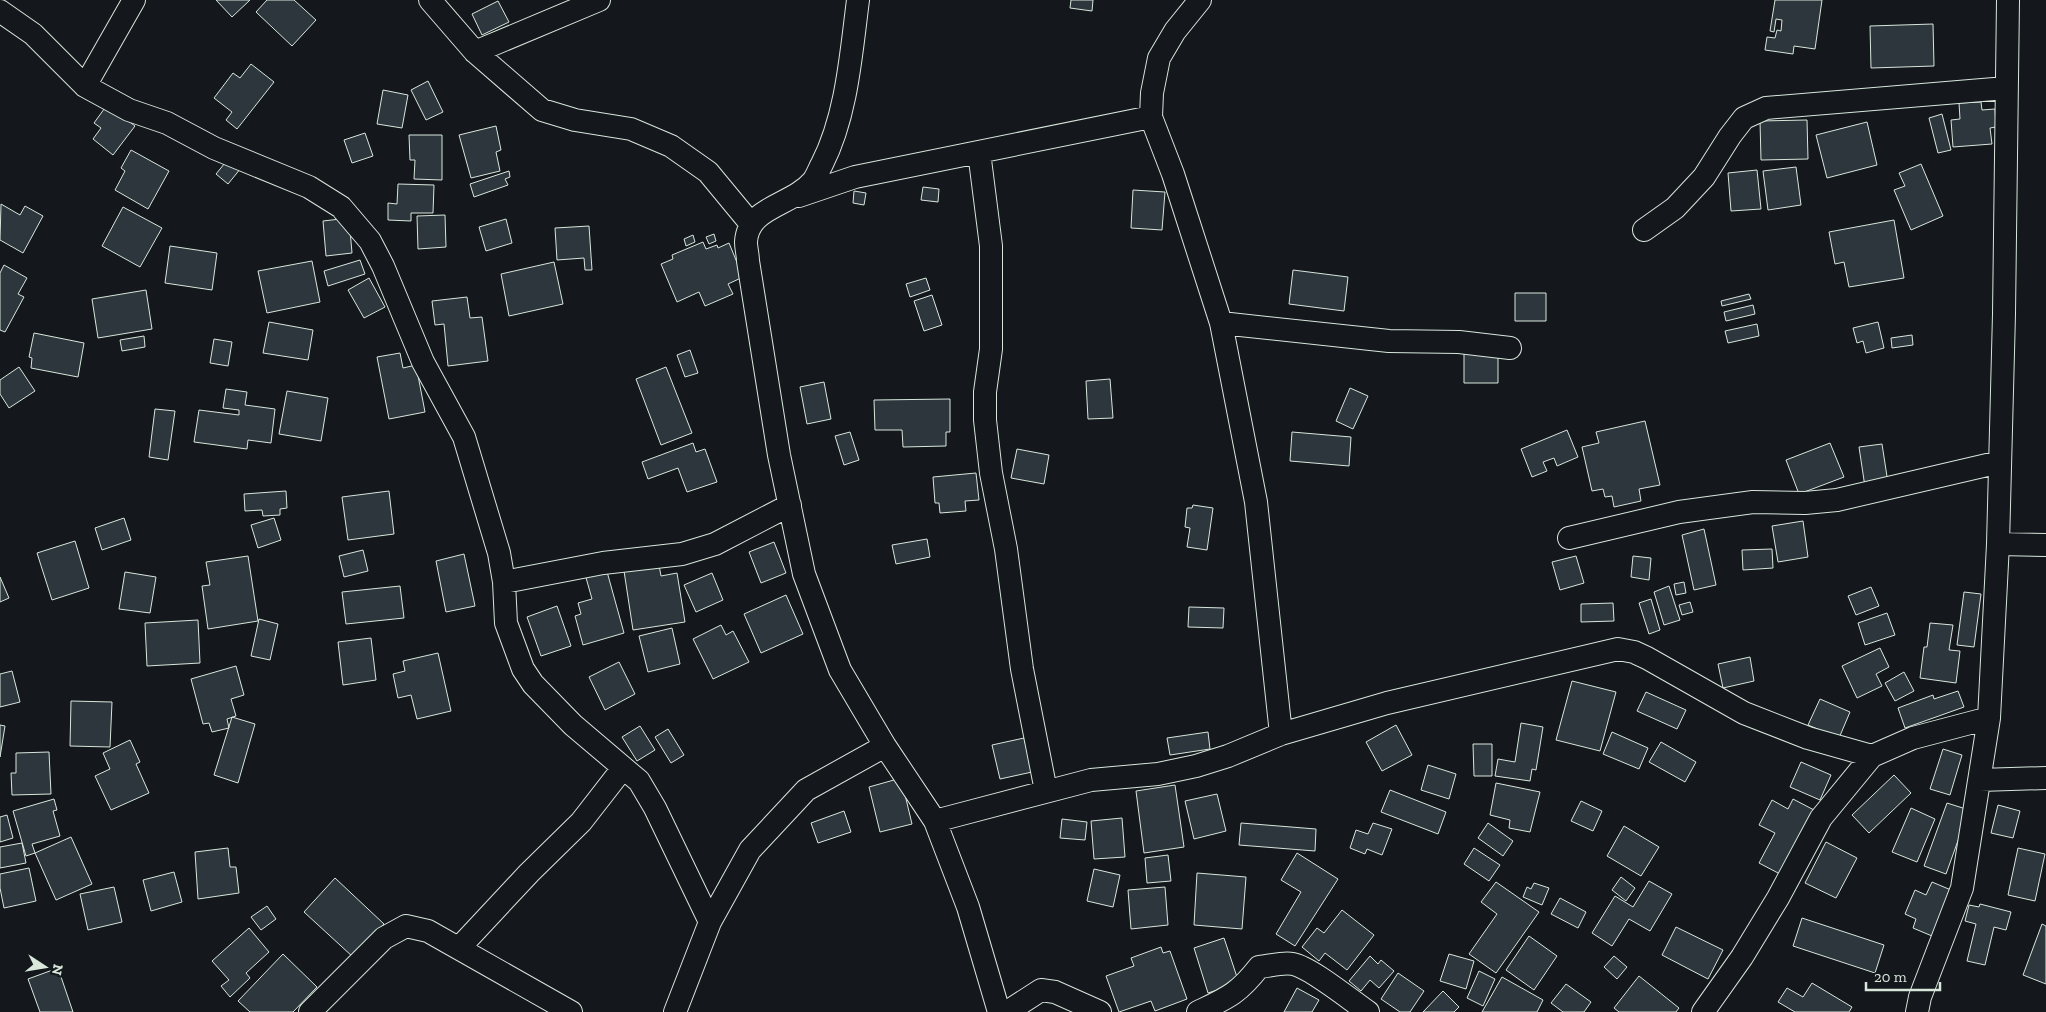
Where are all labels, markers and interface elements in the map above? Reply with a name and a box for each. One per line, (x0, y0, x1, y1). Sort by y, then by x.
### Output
north arrow (20, 942, 70, 992)
scale bar (1866, 960, 1940, 992)
text: N (48, 963, 67, 977)
text: 20 m (1874, 968, 1907, 986)

